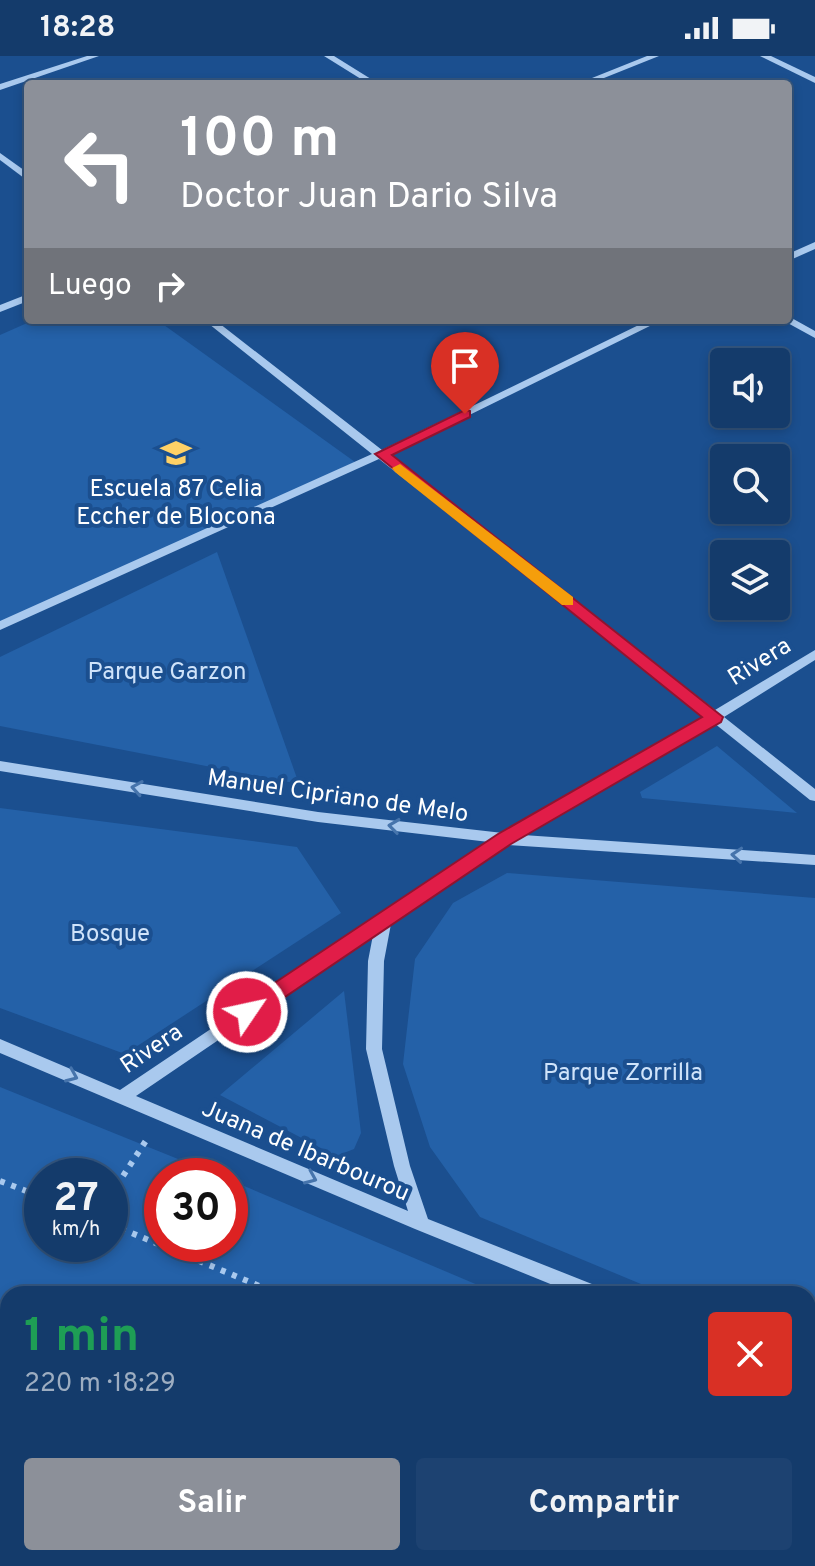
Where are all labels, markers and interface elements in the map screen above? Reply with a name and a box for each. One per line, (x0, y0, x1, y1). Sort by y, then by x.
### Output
text: 18:28 (40, 10, 115, 47)
text: 100 m (180, 106, 339, 176)
icon: left (48, 112, 152, 216)
text: Doctor Juan Dario Silva (180, 175, 558, 221)
icon: right (148, 264, 192, 308)
text: Luego (48, 268, 132, 305)
pin (431, 332, 499, 414)
icon: arrive (443, 344, 487, 388)
map controls (710, 348, 790, 620)
button: sound (710, 348, 790, 428)
school or university icon: Escuela 87 Celia Eccher de Blocona (159, 436, 193, 470)
button: search (710, 444, 790, 524)
place label: Escuela 87 Celia Eccher de Blocona (76, 475, 276, 533)
button: layers (710, 540, 790, 620)
street label: Rivera (723, 632, 797, 694)
park label: Parque Garzon (88, 658, 246, 688)
street label: Manuel Cipriano de Melo (205, 764, 470, 830)
one-way arrow (130, 781, 144, 798)
one-way arrow (388, 818, 401, 835)
one-way arrow (730, 847, 743, 864)
park label: Bosque (70, 920, 150, 950)
position arrow (205, 970, 289, 1054)
street label: Rivera (115, 1018, 189, 1081)
park label: Parque Zorrilla (543, 1059, 703, 1089)
one-way arrow (64, 1067, 78, 1083)
street label: Juana de Ibarbourou (197, 1094, 414, 1209)
speed limit sign: 30 (144, 1158, 248, 1262)
one-way arrow (303, 1168, 317, 1184)
text: 27 (53, 1175, 99, 1225)
text: km/h (52, 1217, 100, 1243)
text: 1 min (24, 1308, 139, 1368)
button: close (708, 1312, 792, 1396)
text: 220 m · 18:29 (24, 1368, 176, 1401)
button: Salir (24, 1458, 400, 1550)
button: Compartir (416, 1458, 792, 1550)

